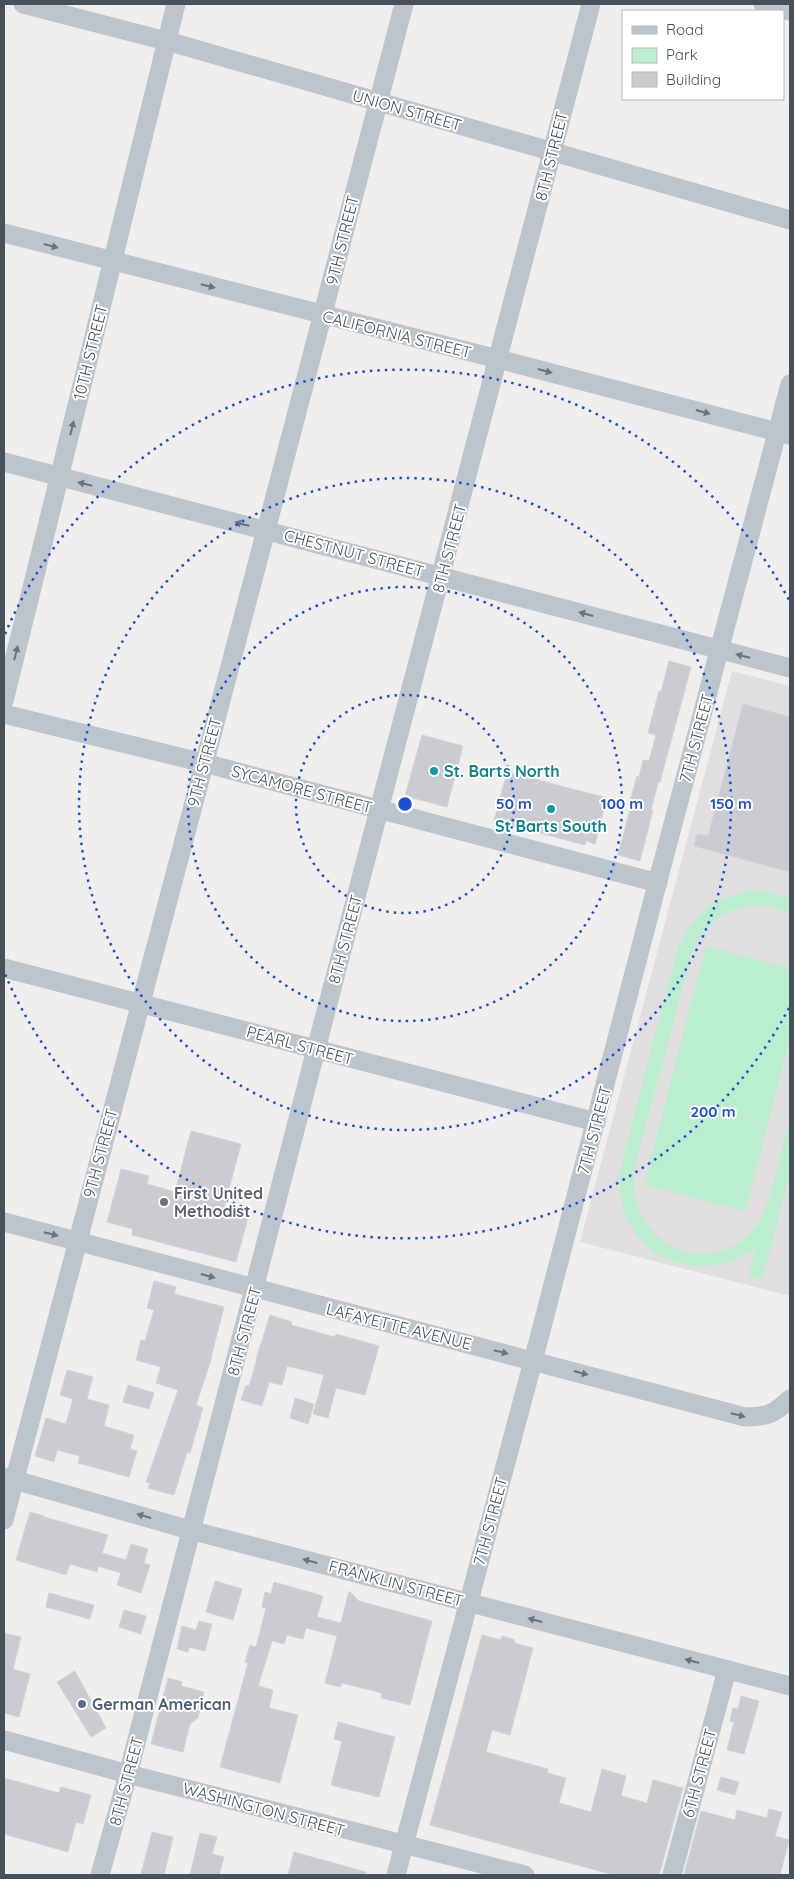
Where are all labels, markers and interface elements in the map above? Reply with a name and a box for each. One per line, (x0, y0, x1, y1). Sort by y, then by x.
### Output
legend (622, 10, 784, 100)
text: Road (666, 20, 703, 39)
text: Park (666, 45, 698, 64)
text: Building (666, 70, 721, 89)
street label: UNION STREET (350, 85, 464, 135)
street label: 8TH STREET (530, 109, 572, 203)
street label: 9TH STREET (321, 193, 363, 287)
one-way arrow (43, 242, 58, 250)
one-way arrow (201, 282, 216, 290)
street label: 10TH STREET (68, 302, 112, 402)
street label: CALIFORNIA STREET (320, 306, 474, 362)
one-way arrow (538, 367, 553, 375)
one-way arrow (695, 408, 710, 416)
one-way arrow (68, 420, 76, 435)
one-way arrow (77, 480, 92, 488)
street label: 8TH STREET (428, 501, 471, 595)
one-way arrow (235, 520, 250, 528)
street label: CHESTNUT STREET (282, 525, 426, 581)
one-way arrow (578, 610, 593, 618)
one-way arrow (12, 646, 20, 661)
one-way arrow (735, 652, 750, 660)
street label: 7TH STREET (675, 691, 718, 785)
street label: 9TH STREET (182, 715, 226, 809)
street label: SYCAMORE STREET (229, 761, 375, 818)
place label: St. Barts North (444, 761, 560, 781)
marker: St. Barts North (428, 765, 440, 777)
text: 50 m (496, 794, 532, 813)
text: 100 m (601, 794, 643, 813)
text: 150 m (710, 794, 752, 813)
centre of rings (396, 795, 414, 813)
marker: St Barts South (545, 803, 557, 815)
place label: St Barts South (495, 816, 607, 836)
street label: 8TH STREET (324, 892, 367, 986)
street label: PEARL STREET (244, 1021, 356, 1069)
street label: 7TH STREET (573, 1083, 616, 1177)
text: 200 m (691, 1102, 736, 1121)
street label: 9TH STREET (78, 1106, 122, 1200)
place label: First United Methodist (174, 1183, 263, 1221)
marker: First United Methodist (158, 1196, 170, 1208)
one-way arrow (44, 1230, 59, 1238)
one-way arrow (200, 1272, 215, 1280)
street label: 8TH STREET (223, 1284, 266, 1378)
street label: LAFAYETTE AVENUE (324, 1298, 474, 1354)
one-way arrow (493, 1348, 508, 1356)
one-way arrow (573, 1369, 588, 1377)
one-way arrow (730, 1411, 745, 1419)
street label: 7TH STREET (469, 1474, 512, 1568)
one-way arrow (136, 1512, 151, 1520)
street label: FRANKLIN STREET (327, 1555, 466, 1611)
one-way arrow (303, 1557, 318, 1565)
one-way arrow (528, 1615, 543, 1623)
one-way arrow (685, 1656, 700, 1664)
place label: German American (92, 1694, 231, 1714)
marker: German American (76, 1698, 88, 1710)
street label: 6TH STREET (678, 1726, 721, 1820)
street label: 8TH STREET (105, 1734, 148, 1828)
street label: WASHINGTON STREET (181, 1778, 348, 1840)

